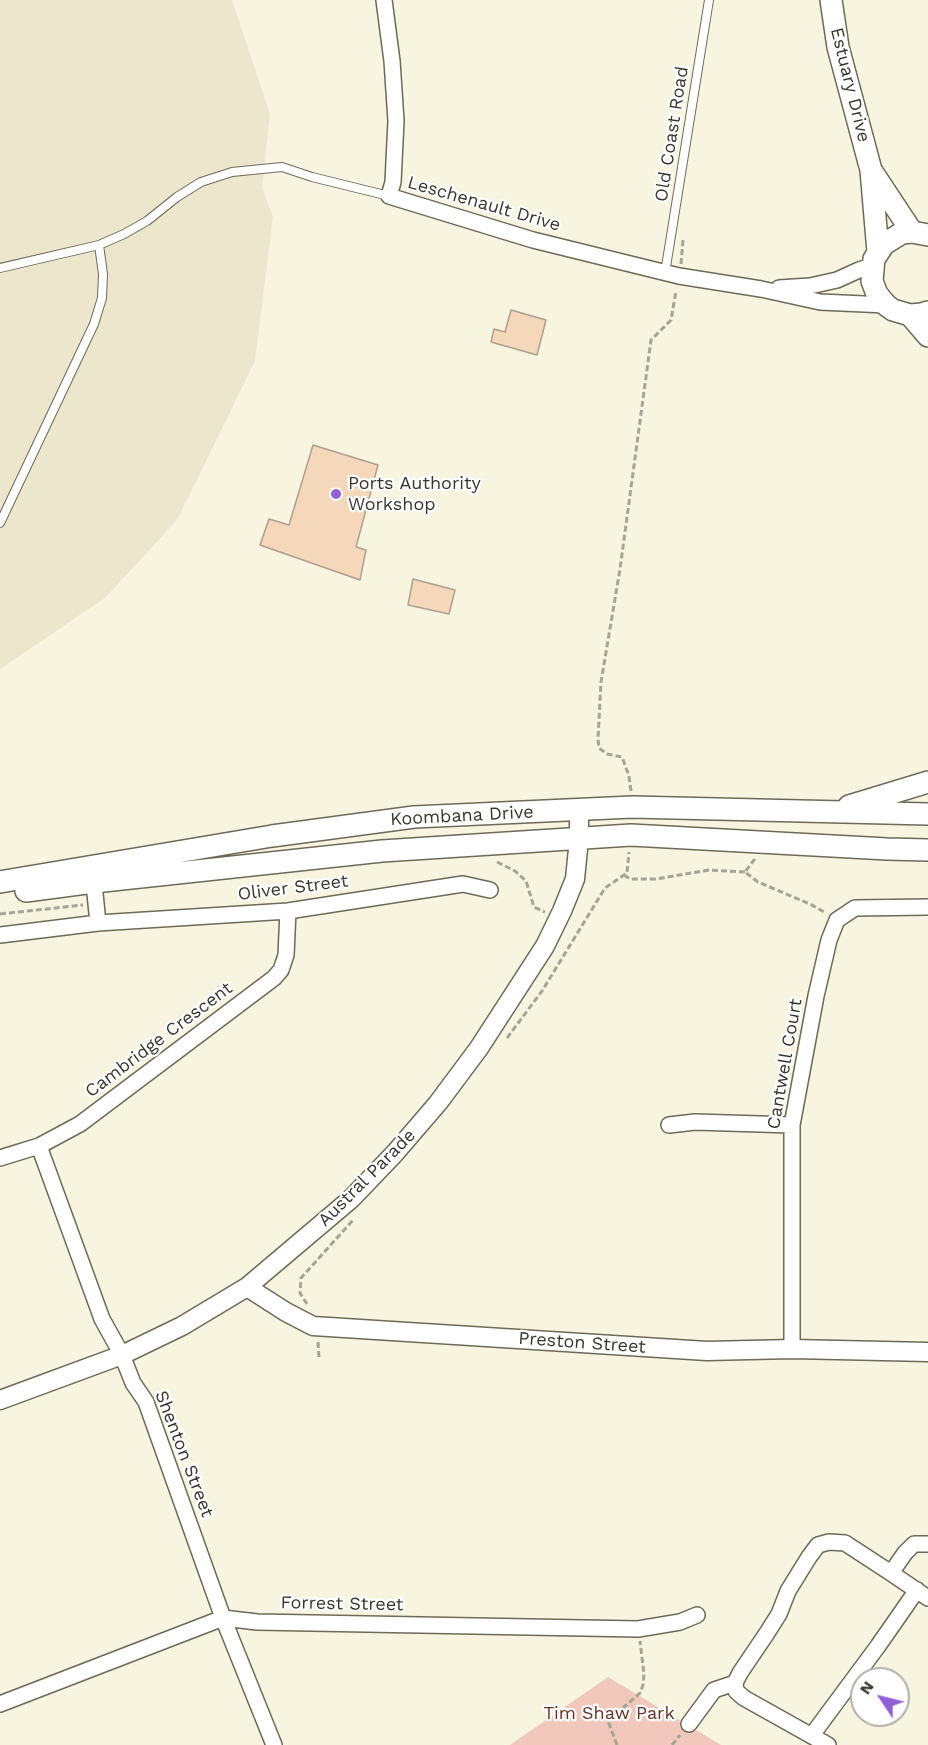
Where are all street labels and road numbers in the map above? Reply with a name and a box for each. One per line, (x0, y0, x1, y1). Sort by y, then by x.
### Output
street label: Estuary Drive (825, 25, 875, 145)
street label: Old Coast Road (651, 65, 693, 203)
street label: Leschenault Drive (405, 172, 563, 236)
street label: Koombana Drive (390, 801, 534, 831)
street label: Oliver Street (237, 871, 349, 905)
street label: Cambridge Crescent (81, 978, 237, 1102)
street label: Cantwell Court (763, 997, 807, 1131)
street label: Austral Parade (314, 1125, 420, 1231)
street label: Preston Street (518, 1328, 646, 1358)
street label: Shenton Street (150, 1388, 218, 1520)
street label: Forrest Street (280, 1592, 404, 1616)

